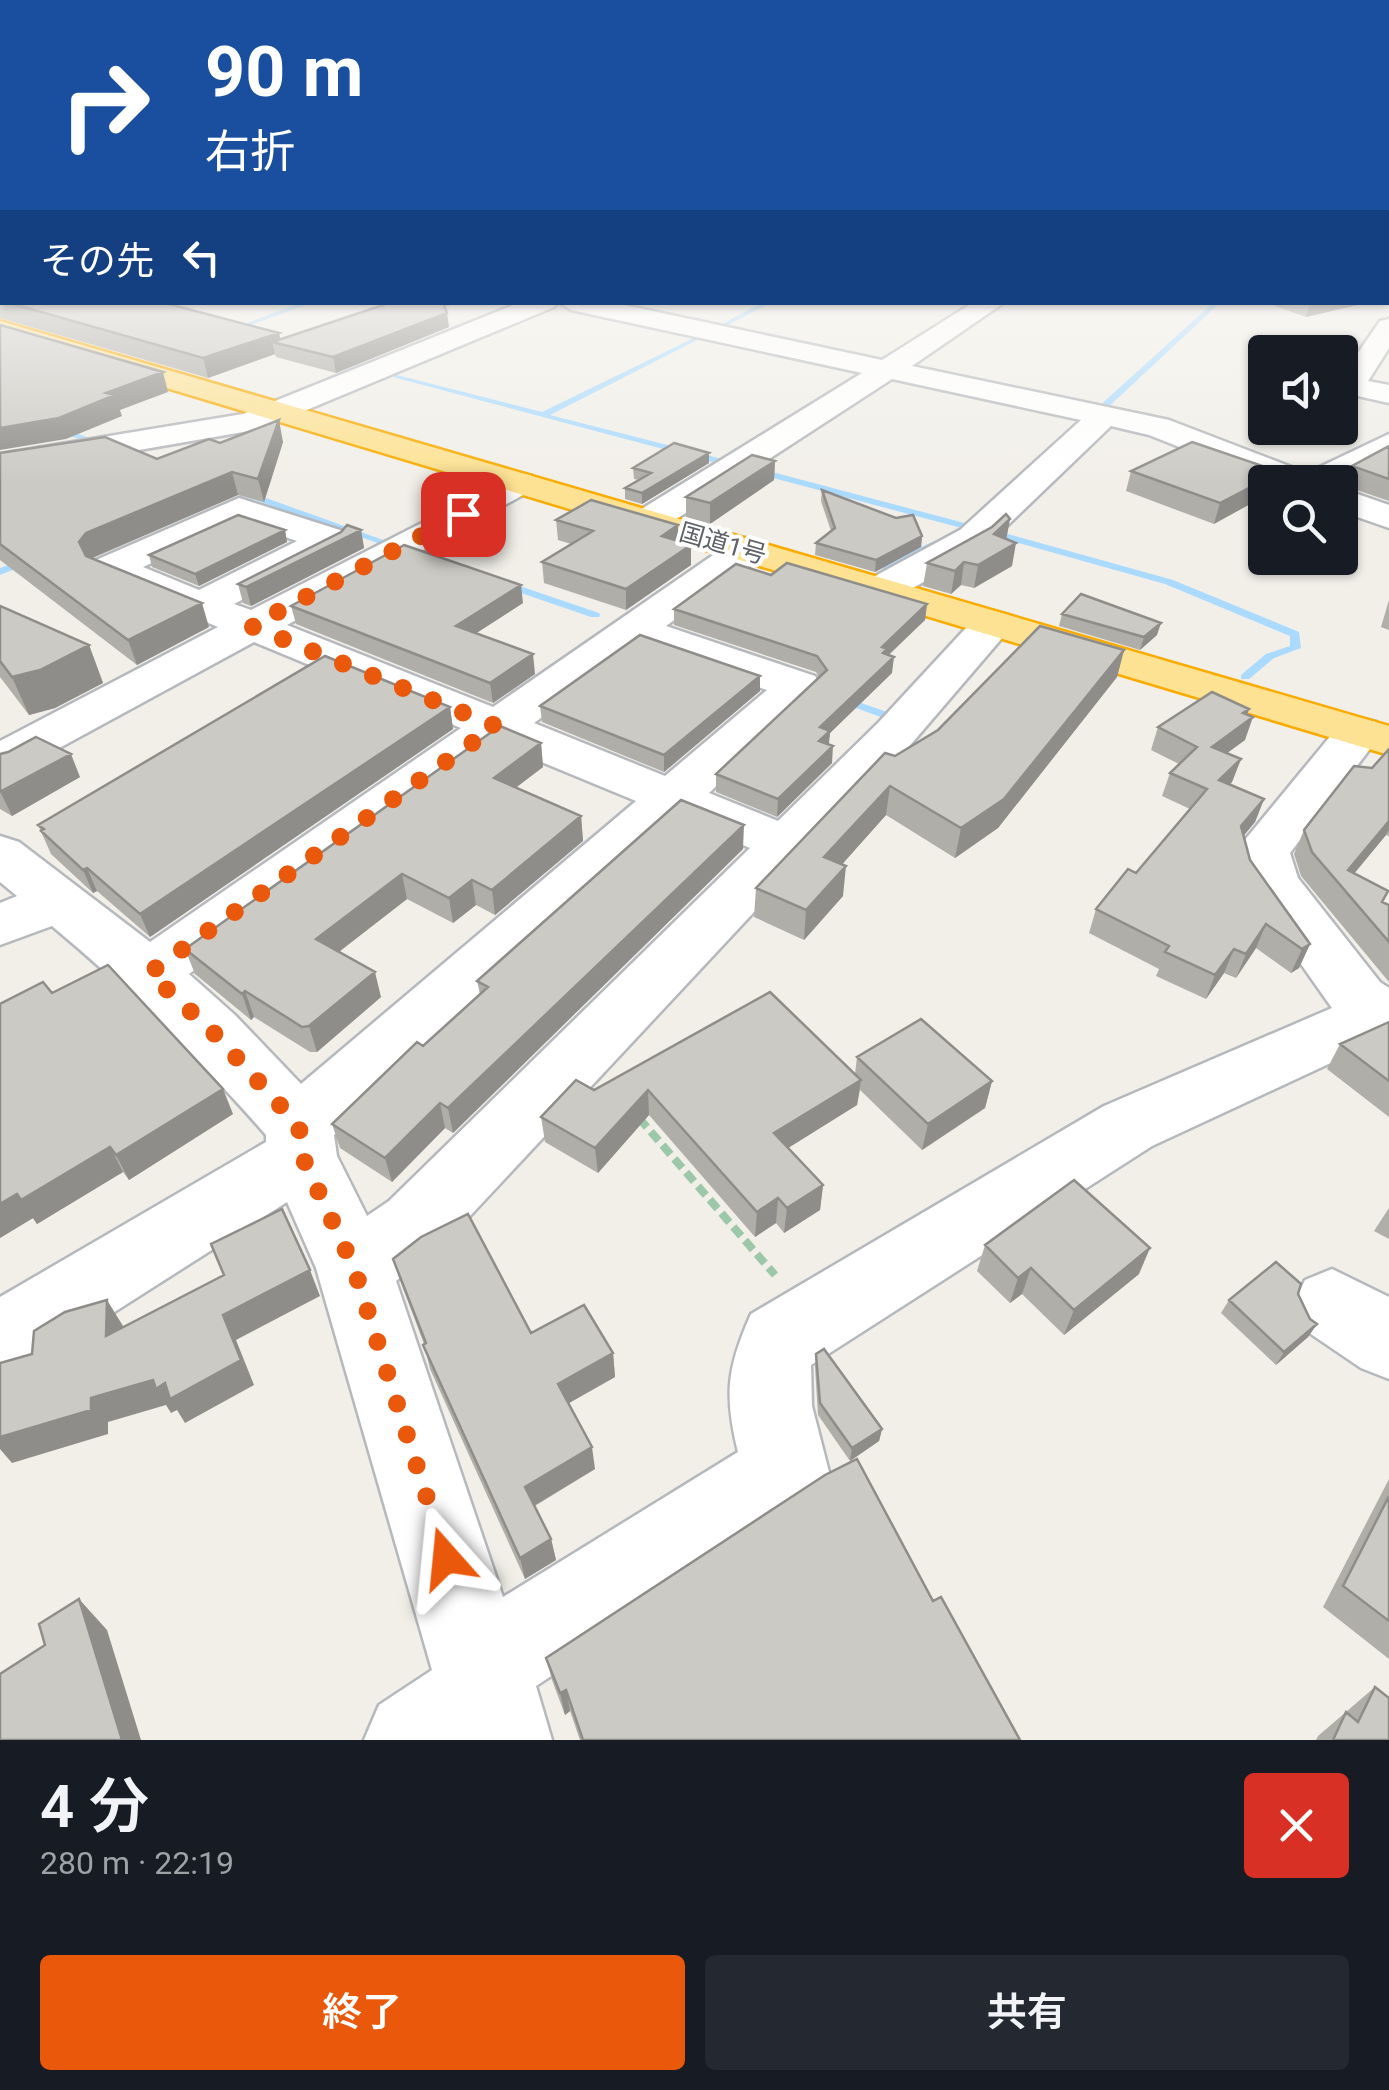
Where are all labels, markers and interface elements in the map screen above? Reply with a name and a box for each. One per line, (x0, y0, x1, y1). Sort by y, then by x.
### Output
text: 90 m (205, 31, 363, 113)
icon: right (40, 40, 170, 170)
text: 右折 (205, 125, 295, 178)
icon: left (174, 230, 229, 285)
text: その先 (40, 239, 154, 283)
map controls (1248, 335, 1358, 575)
button: sound (1248, 335, 1358, 445)
button: search (1248, 465, 1358, 575)
pin (421, 472, 506, 557)
icon: arrive (436, 487, 491, 542)
street label: 国道1号 (676, 517, 770, 570)
position arrow (394, 1506, 498, 1610)
text: 4 分 (40, 1771, 149, 1842)
button: close (1244, 1773, 1349, 1878)
text: 280 m · 22:19 (40, 1844, 234, 1882)
button: 終了 (40, 1955, 685, 2070)
button: 共有 (705, 1955, 1349, 2070)

